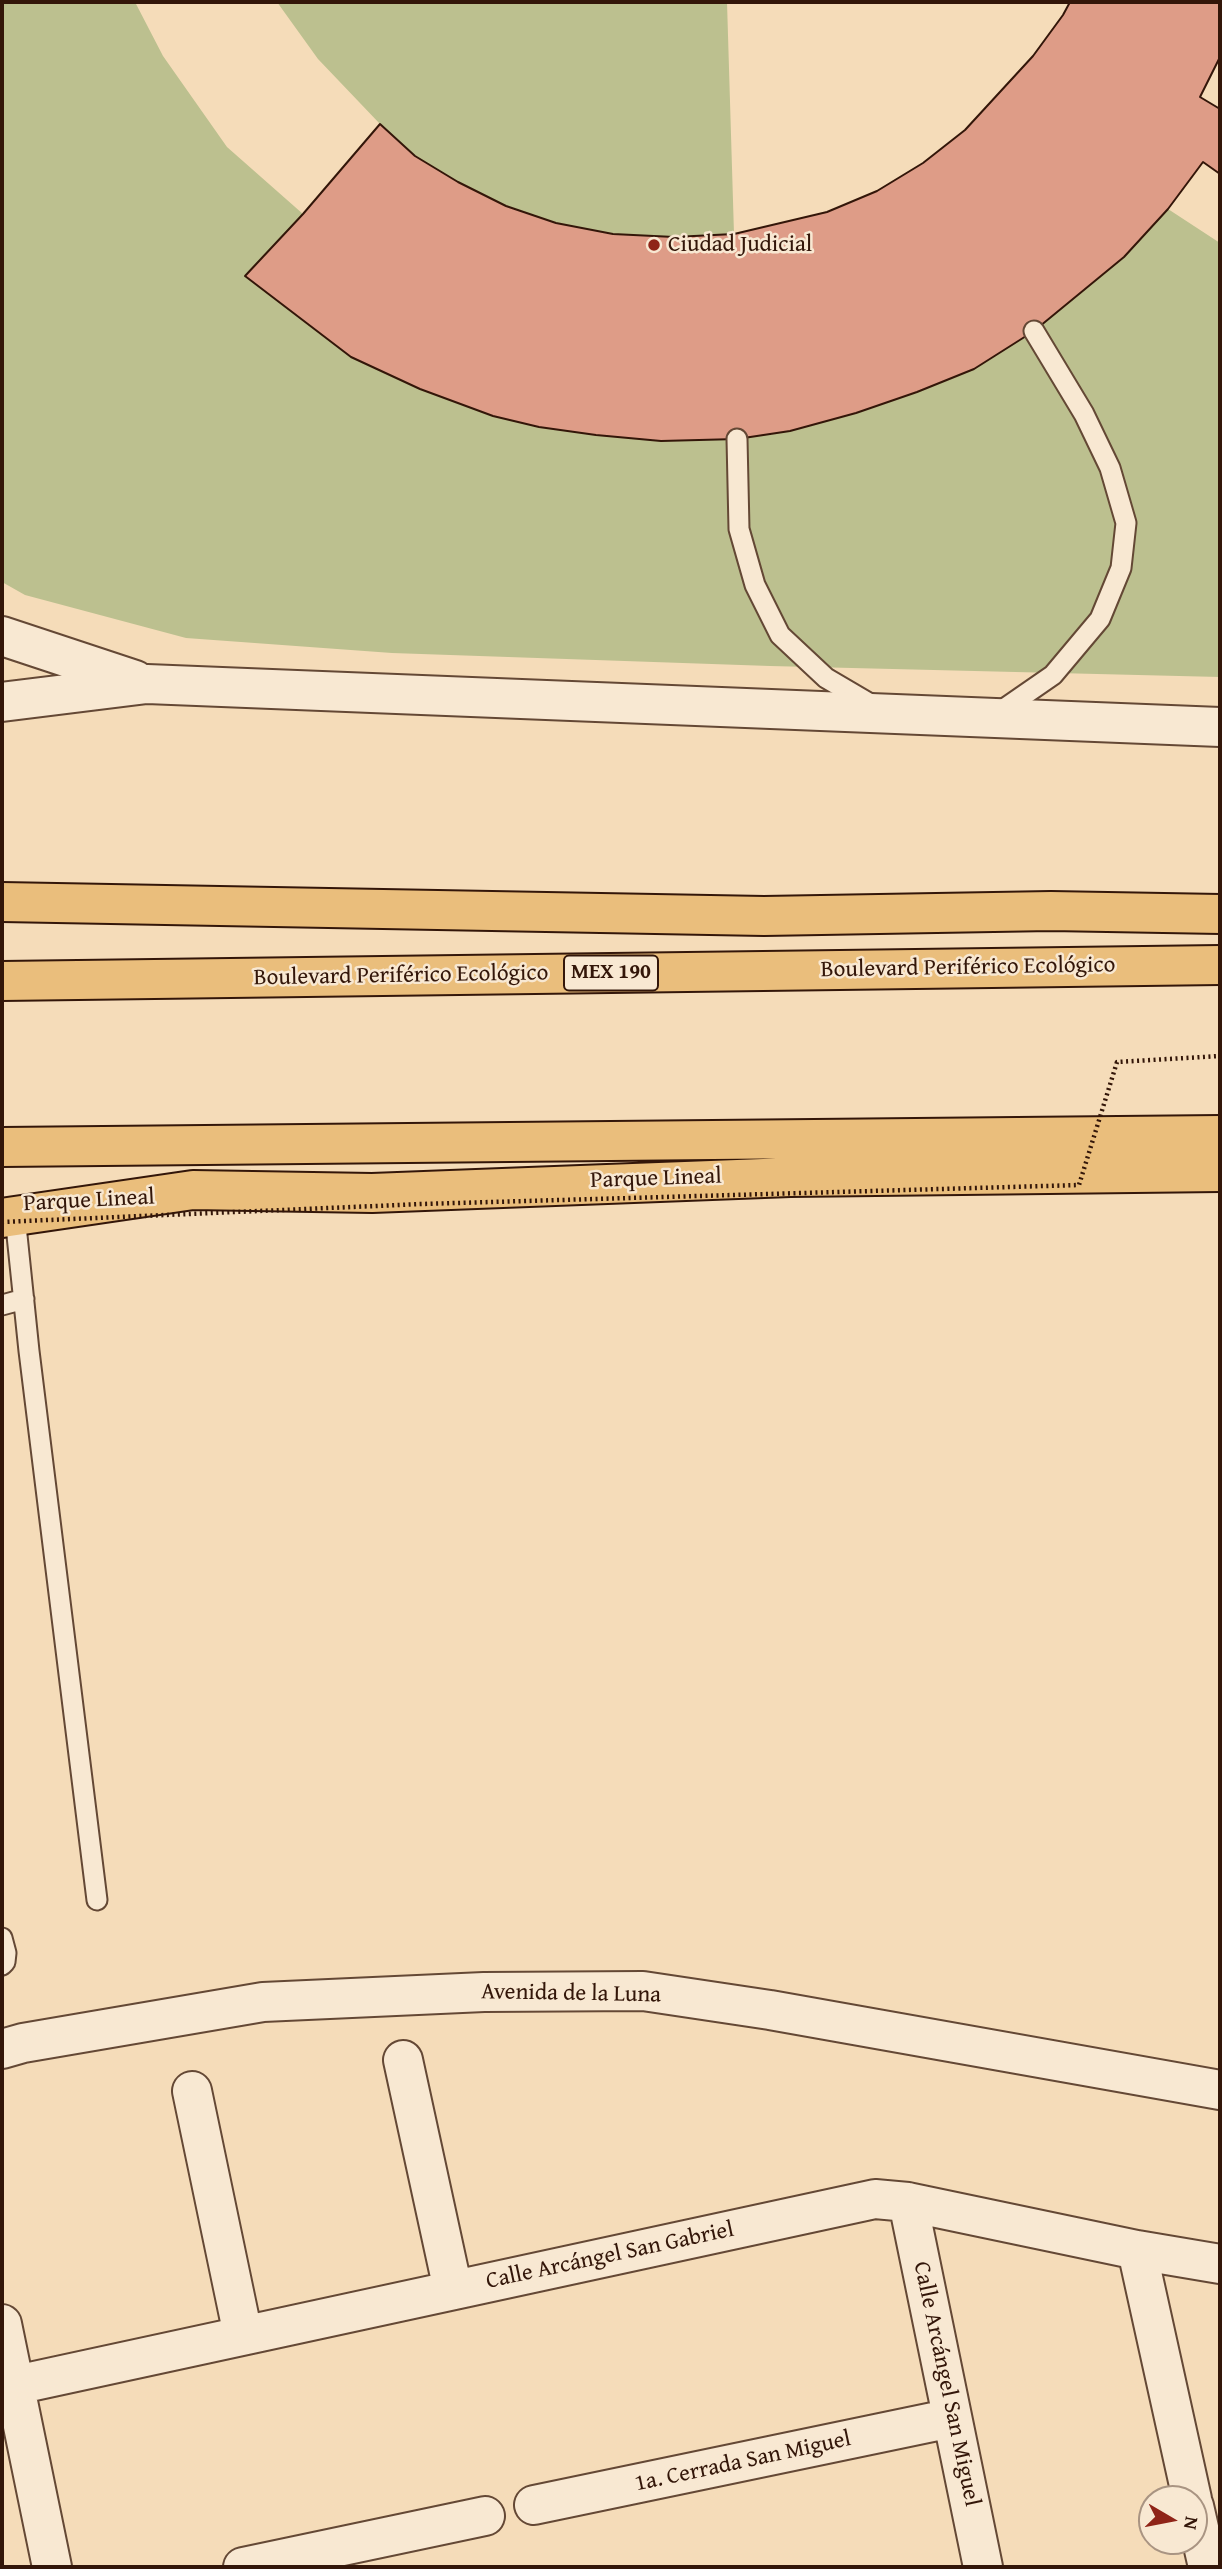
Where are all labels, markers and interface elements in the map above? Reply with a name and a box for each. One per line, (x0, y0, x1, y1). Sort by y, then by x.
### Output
place label: Ciudad Judicial (668, 231, 812, 259)
marker: Ciudad Judicial (646, 237, 662, 253)
street label: Boulevard Periférico Ecológico (820, 952, 1116, 984)
road number: MEX 190 (564, 956, 658, 990)
street label: Boulevard Periférico Ecológico (253, 960, 549, 992)
street label: Parque Lineal (590, 1163, 722, 1195)
street label: Parque Lineal (23, 1184, 155, 1218)
street label: Avenida de la Luna (481, 1979, 661, 2009)
street label: Calle Arcángel San Gabriel (484, 2216, 736, 2296)
street label: Calle Arcángel San Miguel (907, 2259, 985, 2509)
street label: 1a. Cerrada San Miguel (632, 2426, 854, 2498)
north arrow (1138, 2485, 1208, 2555)
text: N (1177, 2515, 1207, 2532)

